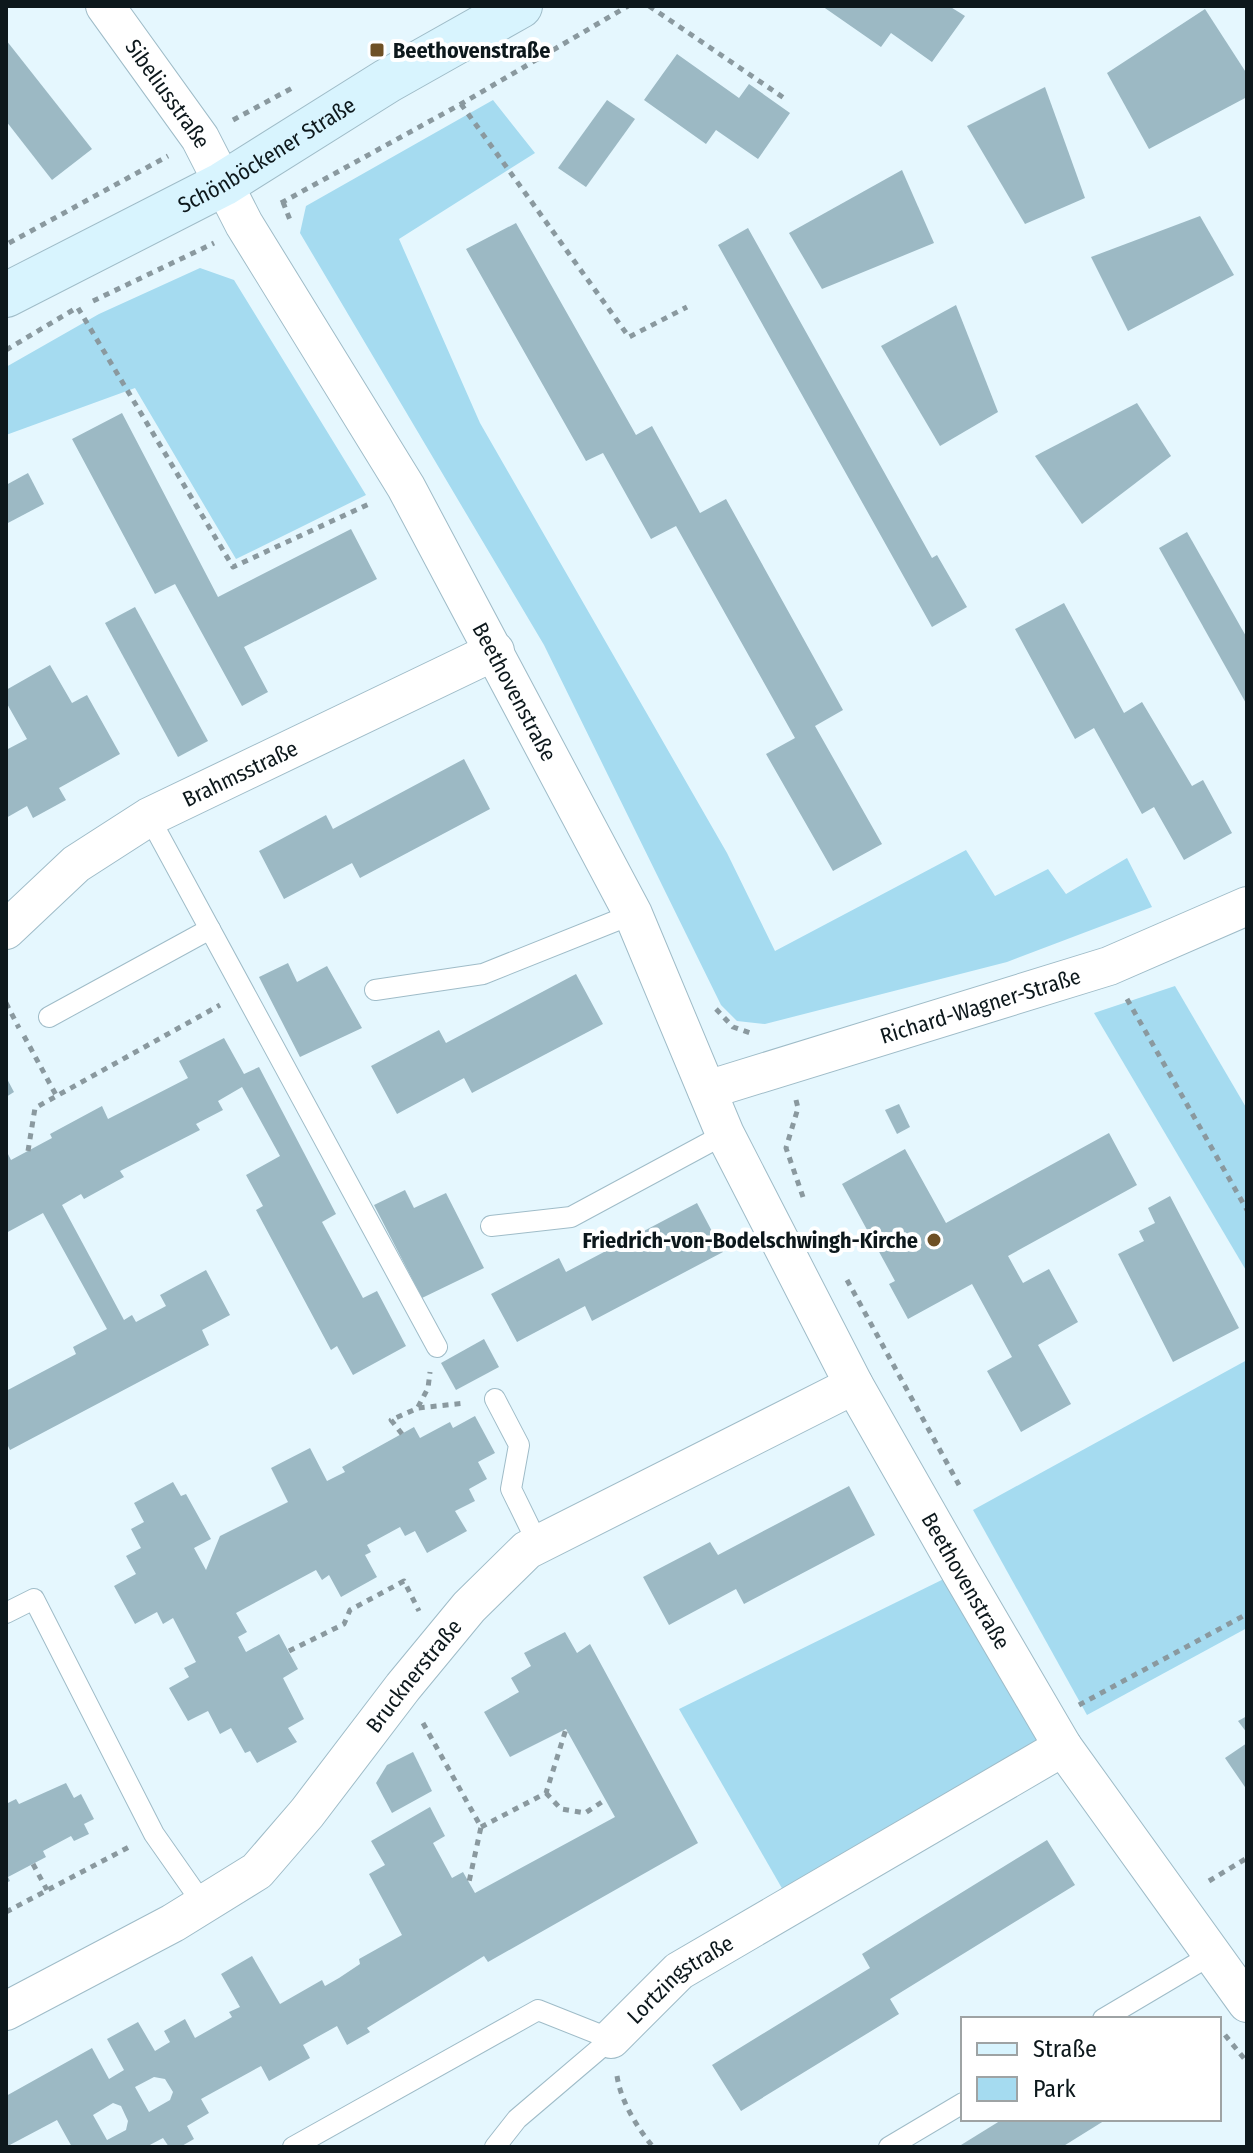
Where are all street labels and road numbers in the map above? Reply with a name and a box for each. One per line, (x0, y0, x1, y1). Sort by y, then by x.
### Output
street label: Sibeliusstraße (119, 34, 216, 153)
street label: Schönböckener Straße (173, 91, 361, 219)
street label: Beethovenstraße (466, 618, 562, 766)
street label: Brahmsstraße (178, 735, 302, 813)
street label: Richard-Wagner-Straße (877, 963, 1084, 1050)
street label: Beethovenstraße (916, 1508, 1016, 1654)
street label: Brucknerstraße (360, 1614, 467, 1738)
street label: Lortzingstraße (621, 1929, 738, 2029)

